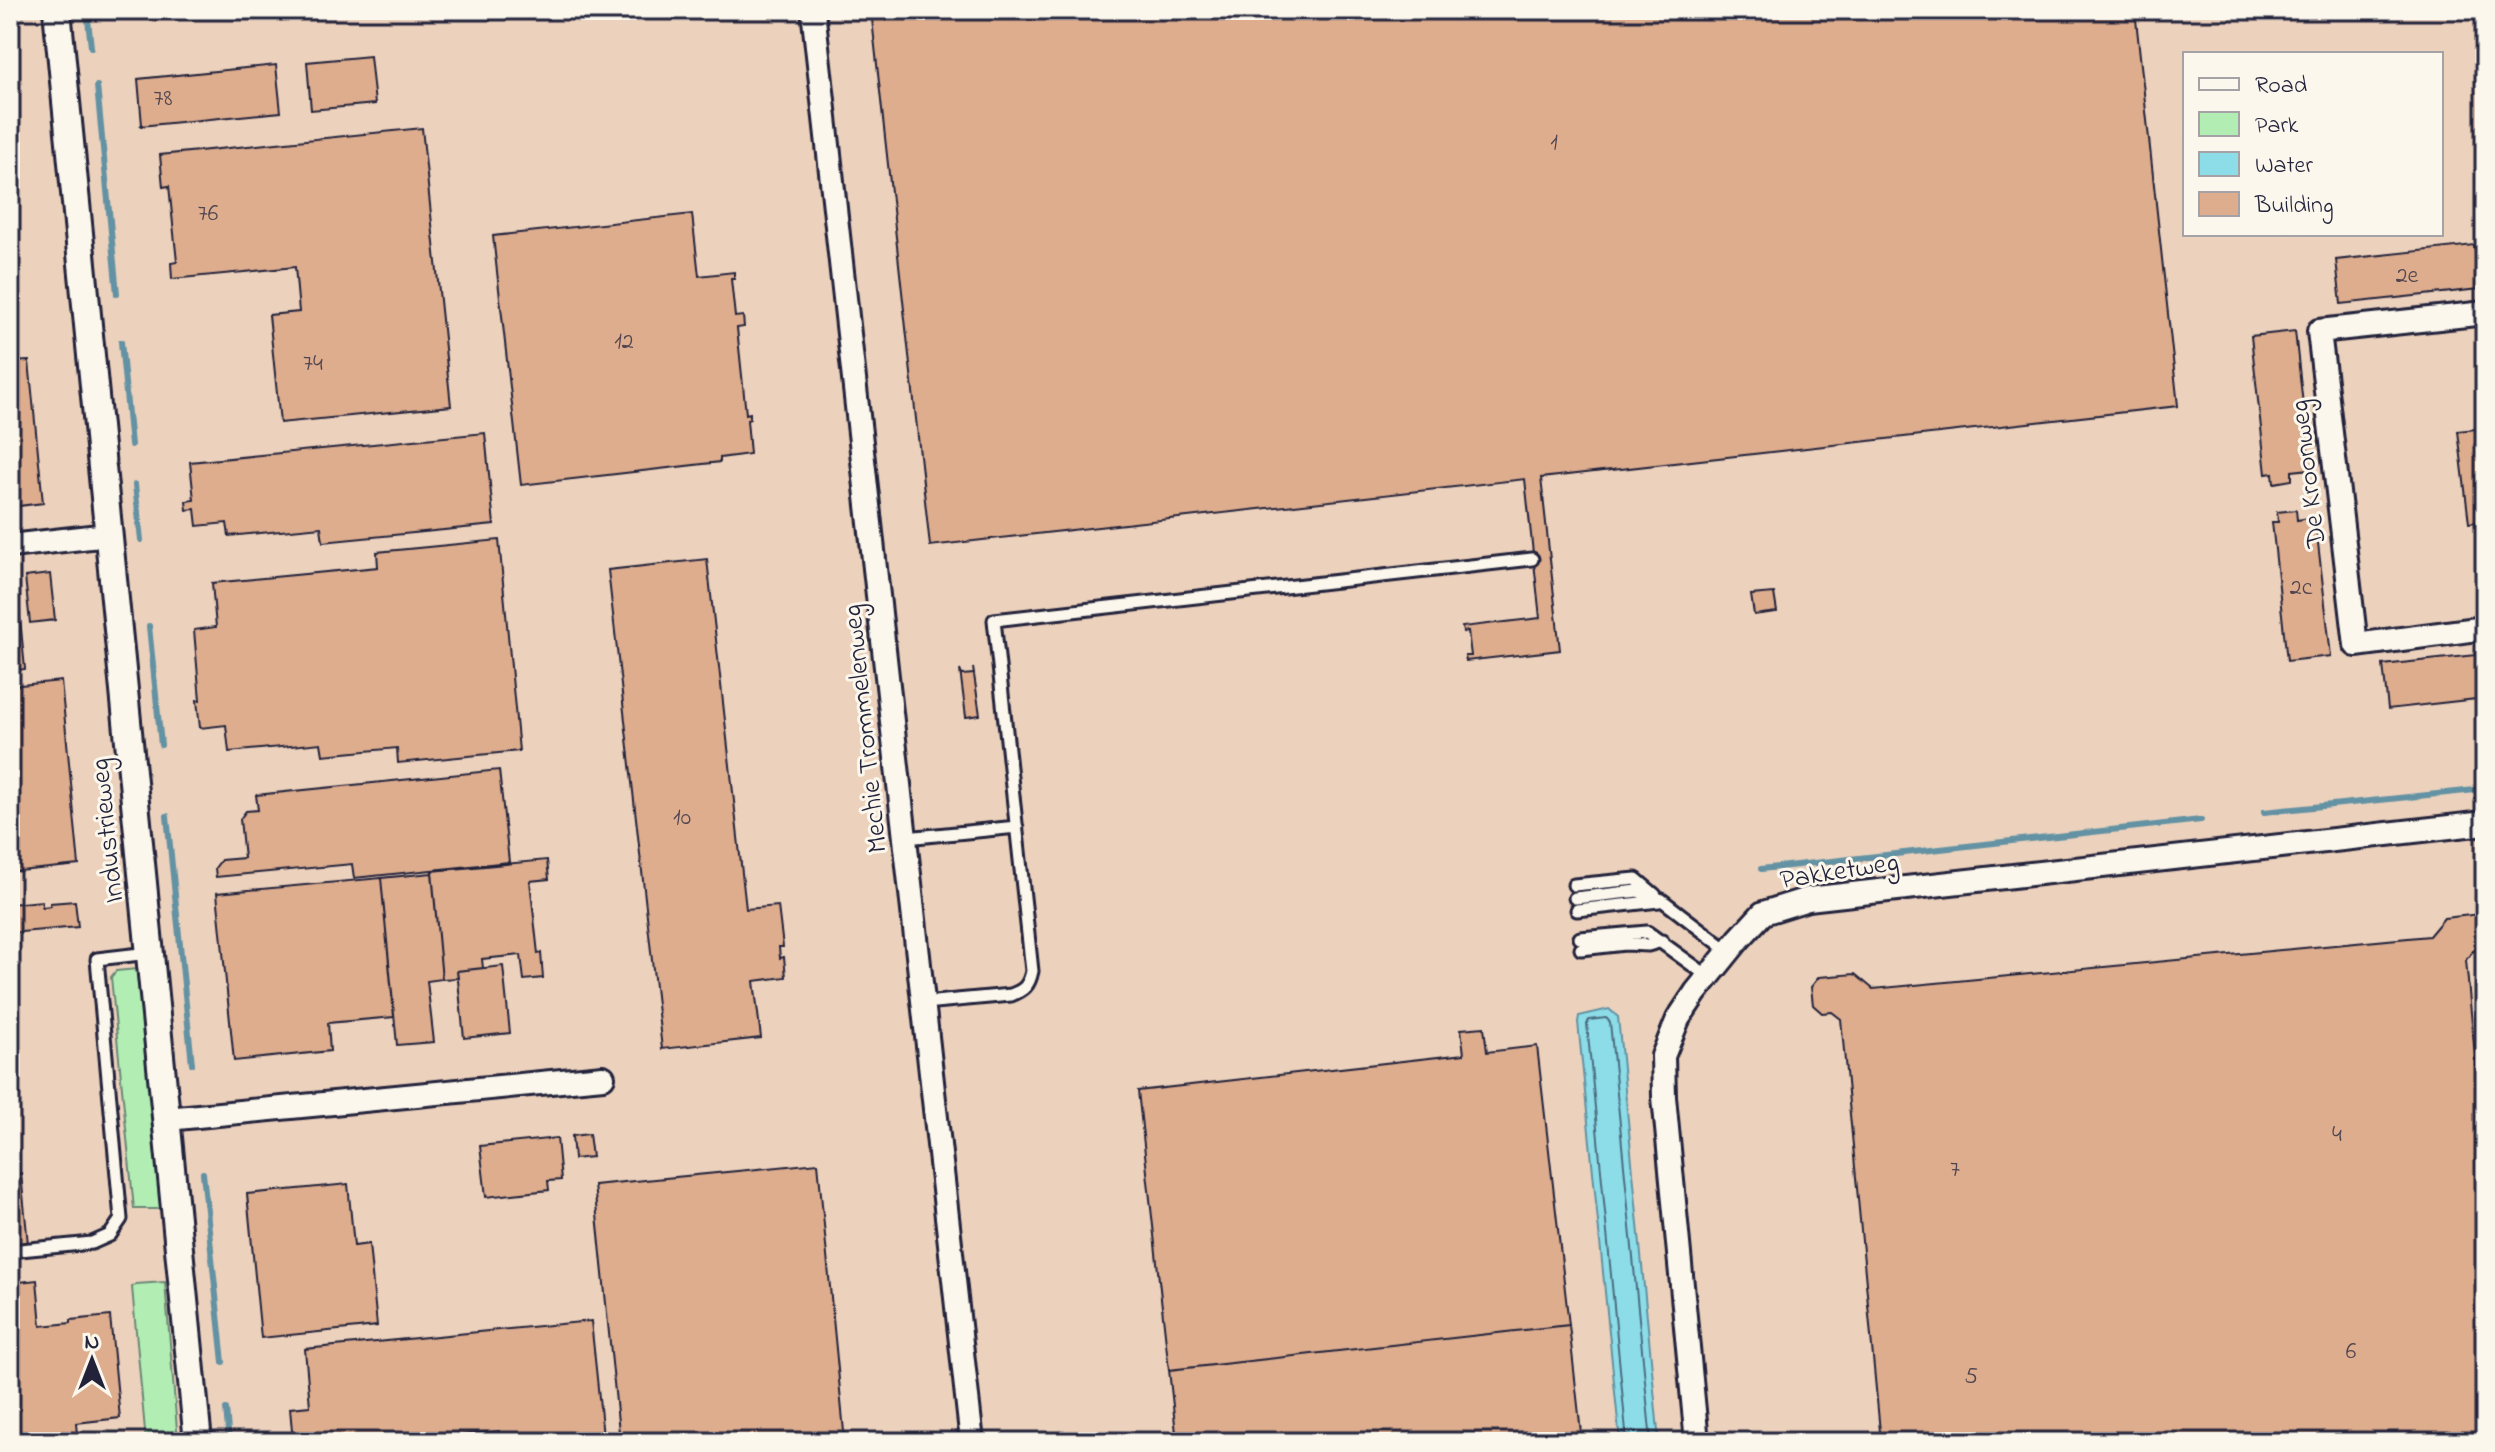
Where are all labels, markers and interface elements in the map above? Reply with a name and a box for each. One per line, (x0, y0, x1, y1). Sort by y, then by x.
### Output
legend (2183, 52, 2443, 236)
text: Road (2255, 69, 2308, 104)
house number: 78 (154, 82, 172, 117)
text: Park (2255, 109, 2299, 144)
house number: 1 (1550, 126, 1558, 161)
text: Water (2255, 149, 2313, 184)
text: Building (2254, 189, 2334, 224)
house number: 76 (198, 197, 219, 232)
house number: 2e (2396, 259, 2419, 294)
house number: 12 (614, 325, 634, 360)
house number: 74 (303, 347, 323, 382)
street label: De Kroonweg (2280, 397, 2339, 551)
house number: 2c (2290, 571, 2313, 606)
street label: Mechie Trommelenweg (833, 602, 900, 855)
street label: Industrieweg (80, 756, 136, 905)
house number: 10 (673, 801, 691, 836)
street label: Pakketweg (1777, 843, 1902, 902)
house number: 4 (2332, 1118, 2342, 1153)
house number: 7 (1950, 1153, 1960, 1188)
north arrow (52, 1320, 132, 1400)
text: N (85, 1327, 99, 1359)
house number: 6 (2346, 1335, 2357, 1370)
house number: 5 (1964, 1360, 1978, 1395)

